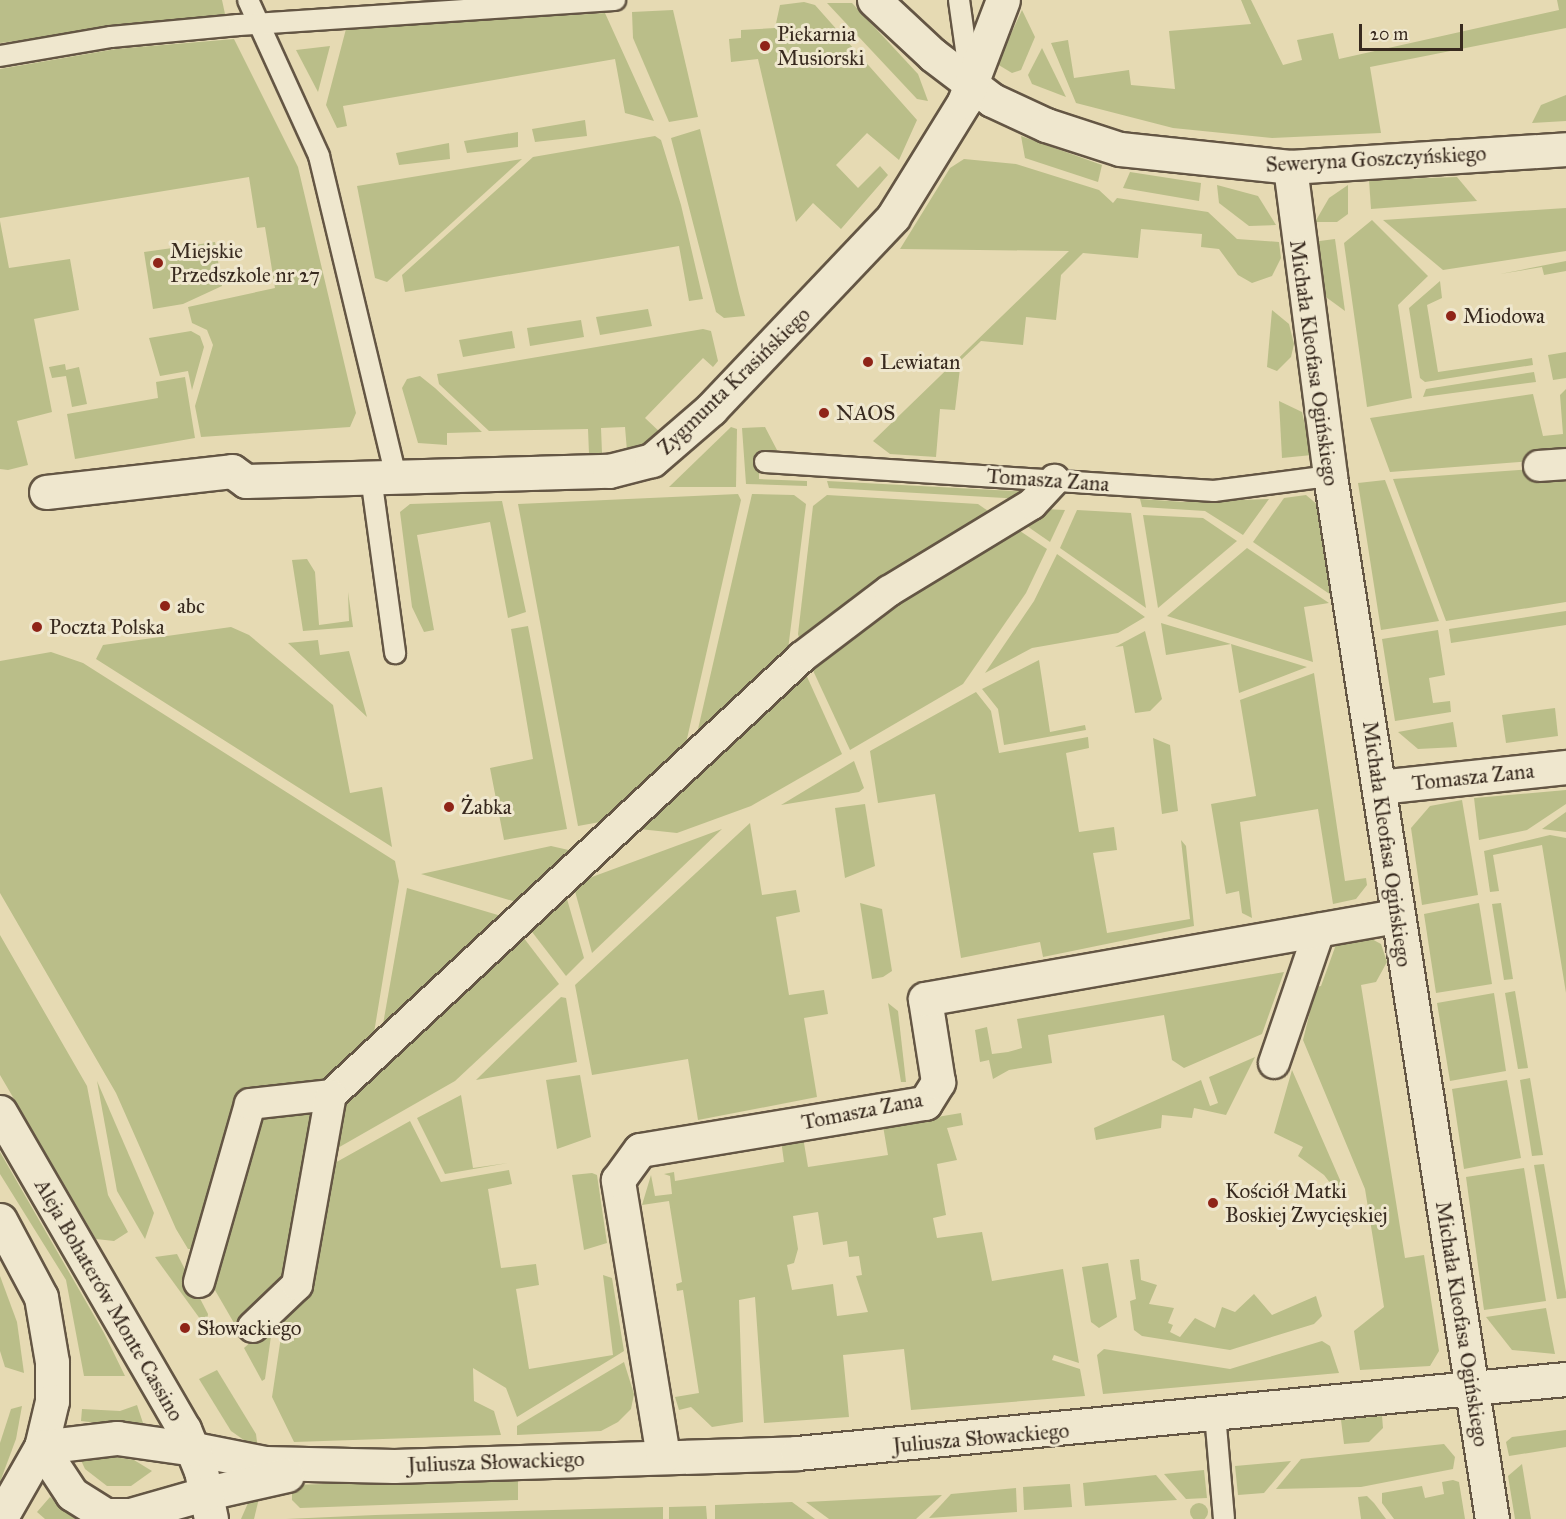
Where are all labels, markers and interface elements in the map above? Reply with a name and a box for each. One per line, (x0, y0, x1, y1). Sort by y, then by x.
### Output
scale bar (1362, 12, 1466, 50)
place label: Piekarnia Musiorski (777, 21, 865, 71)
text: 20 m (1370, 23, 1408, 45)
marker: Piekarnia Musiorski (758, 39, 772, 53)
street label: Seweryna Goszczyńskiego (1265, 141, 1487, 177)
place label: Miejskie Przedszkole nr 27 (170, 238, 320, 288)
street label: Michała Kleofasa Ogińskiego (1284, 238, 1344, 488)
marker: Miejskie Przedszkole nr 27 (151, 256, 165, 270)
street label: Zygmunta Krasińskiego (653, 302, 815, 460)
place label: Miodowa (1463, 303, 1545, 329)
marker: Miodowa (1444, 309, 1458, 323)
place label: Lewiatan (880, 349, 960, 375)
marker: Lewiatan (861, 355, 875, 369)
place label: NAOS (836, 400, 895, 426)
marker: NAOS (817, 406, 831, 420)
street label: Tomasza Zana (986, 463, 1110, 497)
place label: abc (177, 593, 205, 619)
marker: abc (158, 599, 172, 613)
place label: Poczta Polska (49, 614, 165, 640)
marker: Poczta Polska (30, 620, 44, 634)
street label: Michała Kleofasa Ogińskiego (1357, 719, 1417, 969)
street label: Tomasza Zana (1411, 758, 1535, 796)
place label: Żabka (461, 794, 512, 820)
marker: Żabka (442, 800, 456, 814)
street label: Tomasza Zana (799, 1087, 925, 1135)
street label: Aleja Bohaterów Monte Cassino (29, 1174, 189, 1426)
place label: Kościół Matki Boskiej Zwycięskiej (1225, 1178, 1387, 1228)
marker: Kościół Matki Boskiej Zwycięskiej (1206, 1196, 1220, 1210)
street label: Michała Kleofasa Ogińskiego (1430, 1200, 1494, 1448)
place label: Słowackiego (197, 1315, 301, 1341)
marker: Słowackiego (178, 1321, 192, 1335)
street label: Juliusza Słowackiego (892, 1418, 1070, 1458)
street label: Juliusza Słowackiego (407, 1446, 585, 1478)

